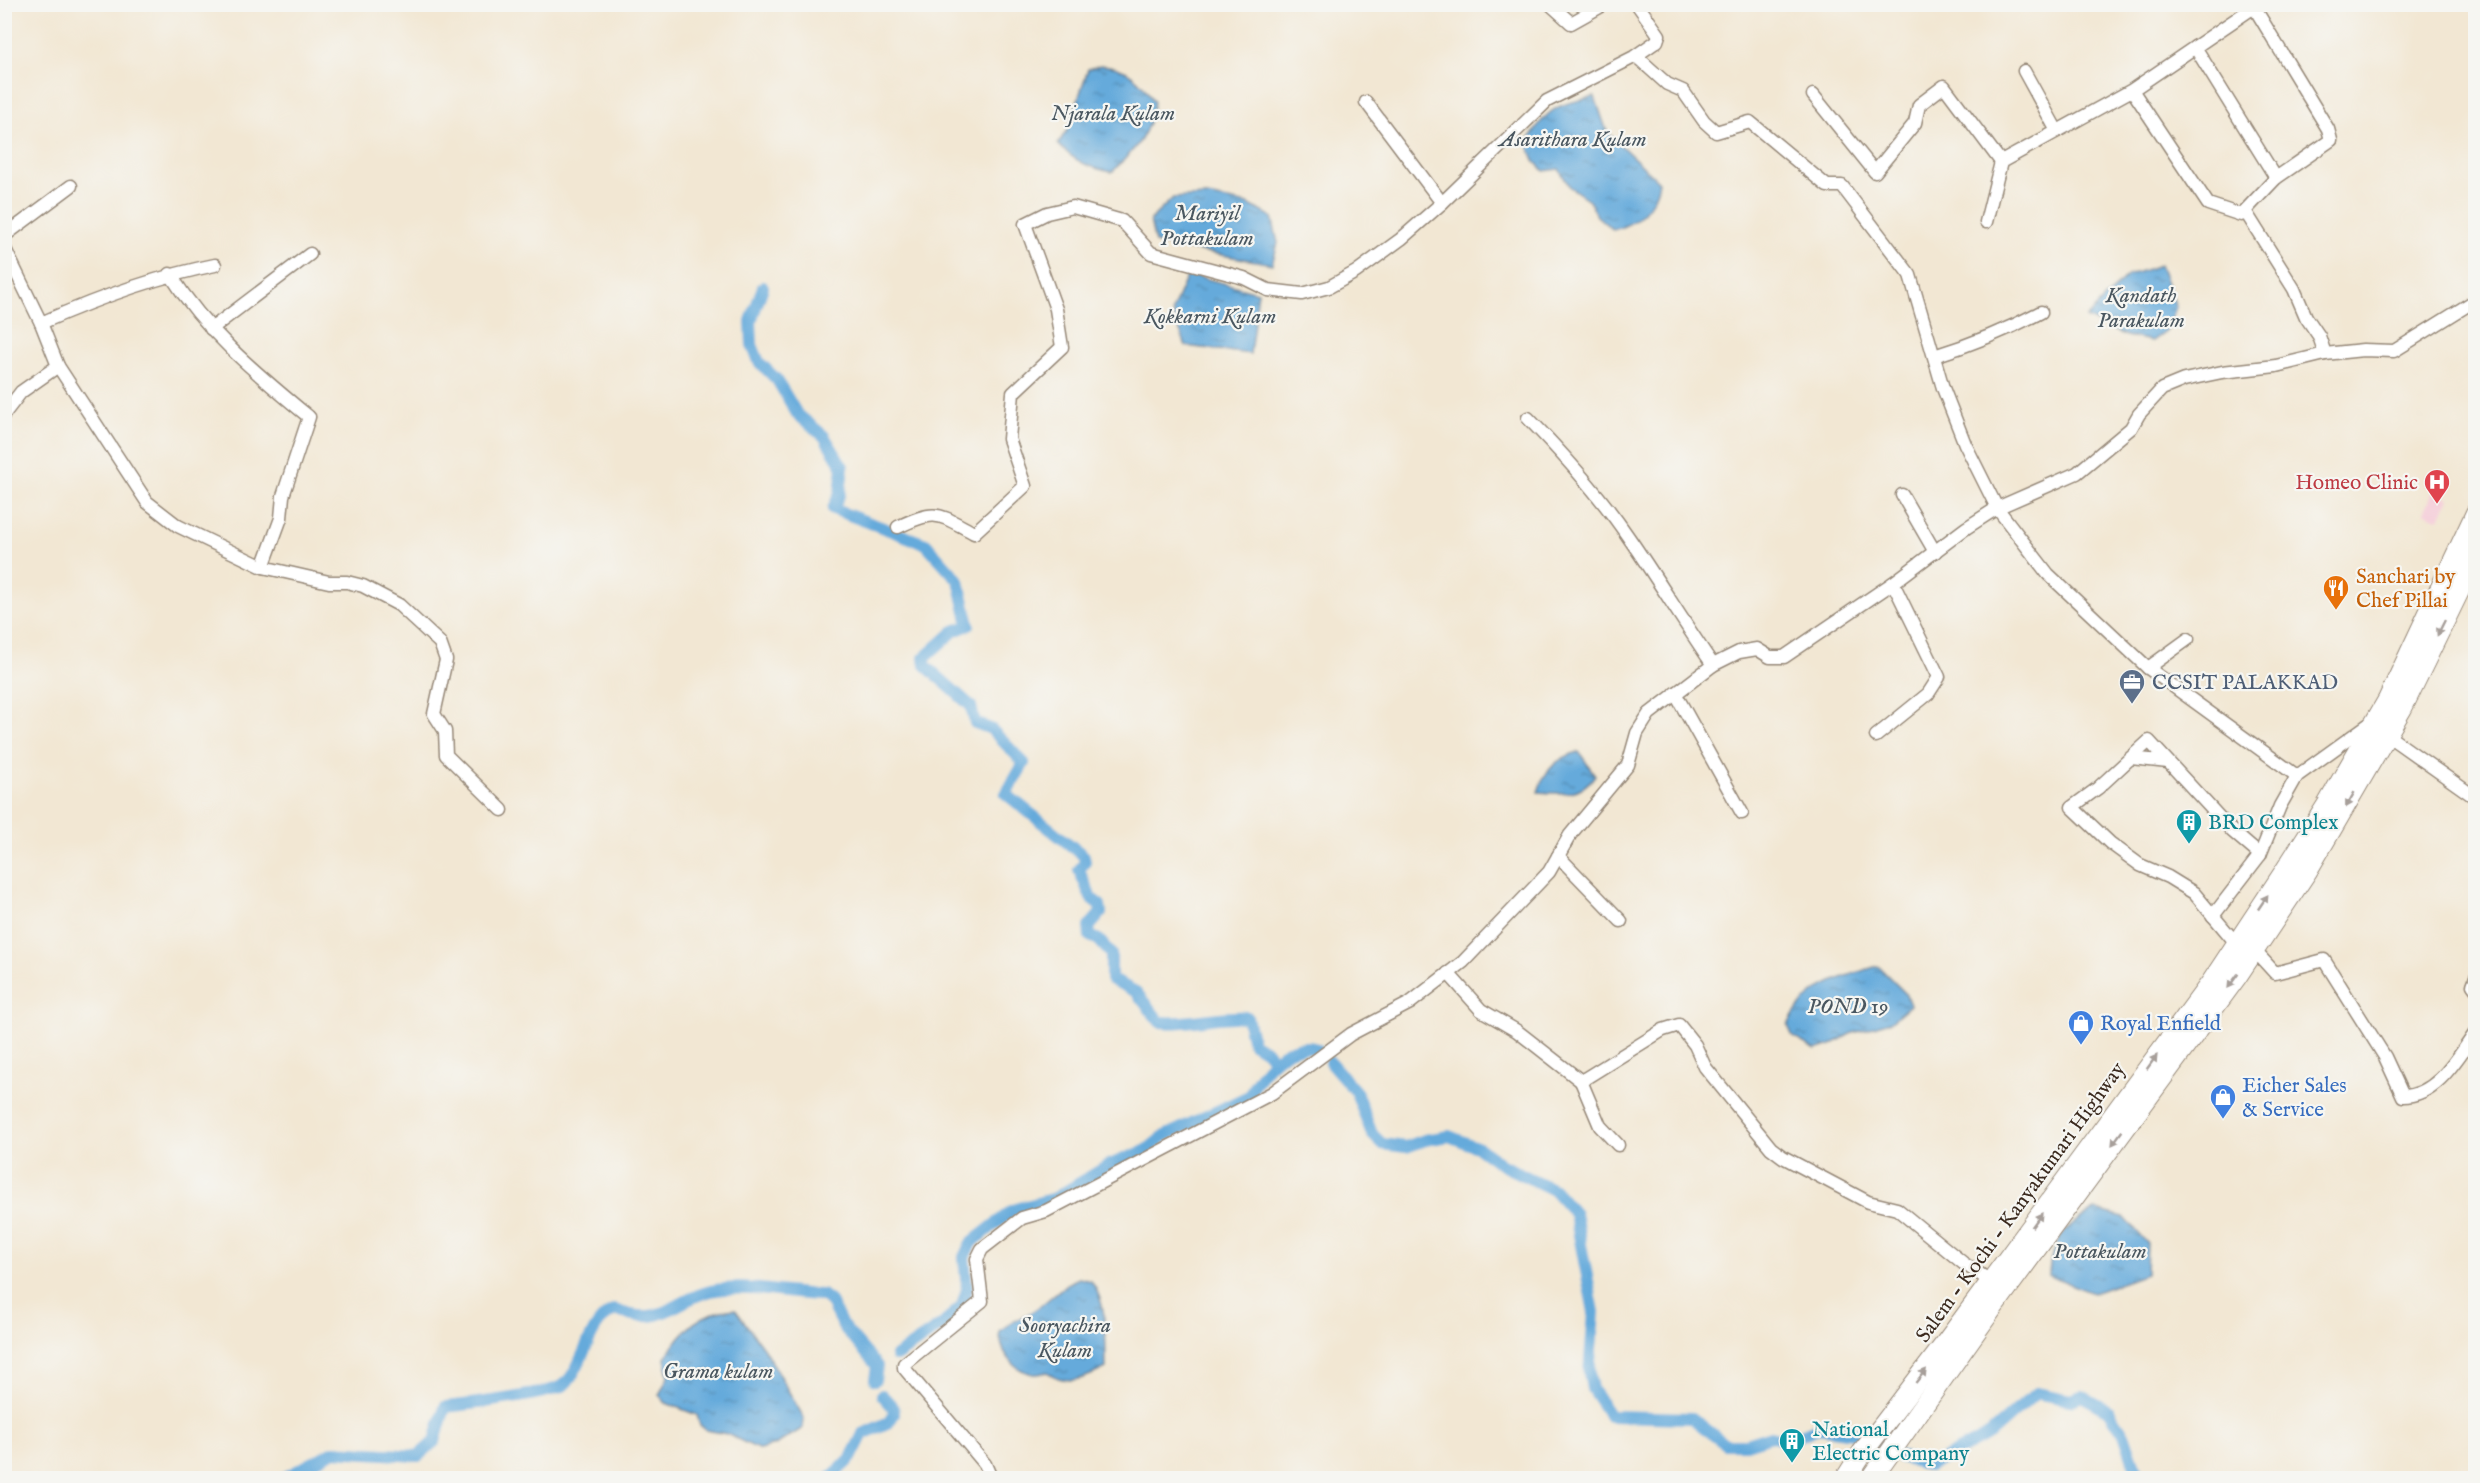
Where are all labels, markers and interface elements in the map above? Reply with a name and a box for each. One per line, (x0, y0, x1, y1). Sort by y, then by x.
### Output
water label: Njarala Kulam (1051, 100, 1175, 128)
water label: Asarithara Kulam (1497, 126, 1647, 154)
water label: Mariyil Pottakulam (1160, 200, 1254, 253)
water label: Kandath Parakulam (2097, 282, 2185, 335)
water label: Kokkarni Kulam (1143, 303, 1276, 331)
hospital icon: Homeo Clinic (2422, 467, 2452, 505)
place label: Homeo Clinic (2295, 470, 2418, 497)
place label: Sanchari by Chef Pillai (2356, 564, 2456, 615)
restaurant icon: Sanchari by Chef Pillai (2321, 573, 2351, 611)
one-way arrow (2436, 619, 2445, 636)
office icon: CCSIT PALAKKAD (2117, 667, 2147, 705)
place label: CCSIT PALAKKAD (2152, 670, 2338, 697)
one-way arrow (2345, 792, 2356, 808)
building icon: BRD Complex (2174, 807, 2204, 845)
place label: BRD Complex (2208, 810, 2338, 837)
one-way arrow (2257, 895, 2269, 911)
one-way arrow (2227, 974, 2239, 989)
water label: POND 19 (1807, 993, 1889, 1021)
shop icon: Royal Enfield (2066, 1008, 2096, 1046)
place label: Royal Enfield (2100, 1011, 2222, 1038)
one-way arrow (2146, 1055, 2158, 1071)
street label: Salem - Kochi - Kanyakumari Highway (1910, 1057, 2132, 1348)
place label: Eicher Sales & Service (2242, 1073, 2347, 1124)
shop icon: Eicher Sales & Service (2208, 1082, 2238, 1120)
one-way arrow (2111, 1130, 2123, 1146)
one-way arrow (2031, 1212, 2043, 1228)
water label: Pottakulam (2053, 1238, 2147, 1266)
water label: Sooryachira Kulam (1019, 1312, 1111, 1365)
water label: Grama kulam (663, 1358, 773, 1386)
one-way arrow (1914, 1368, 1927, 1384)
place label: National Electric Company (1812, 1417, 1970, 1468)
building icon: National Electric Company (1777, 1426, 1807, 1464)

